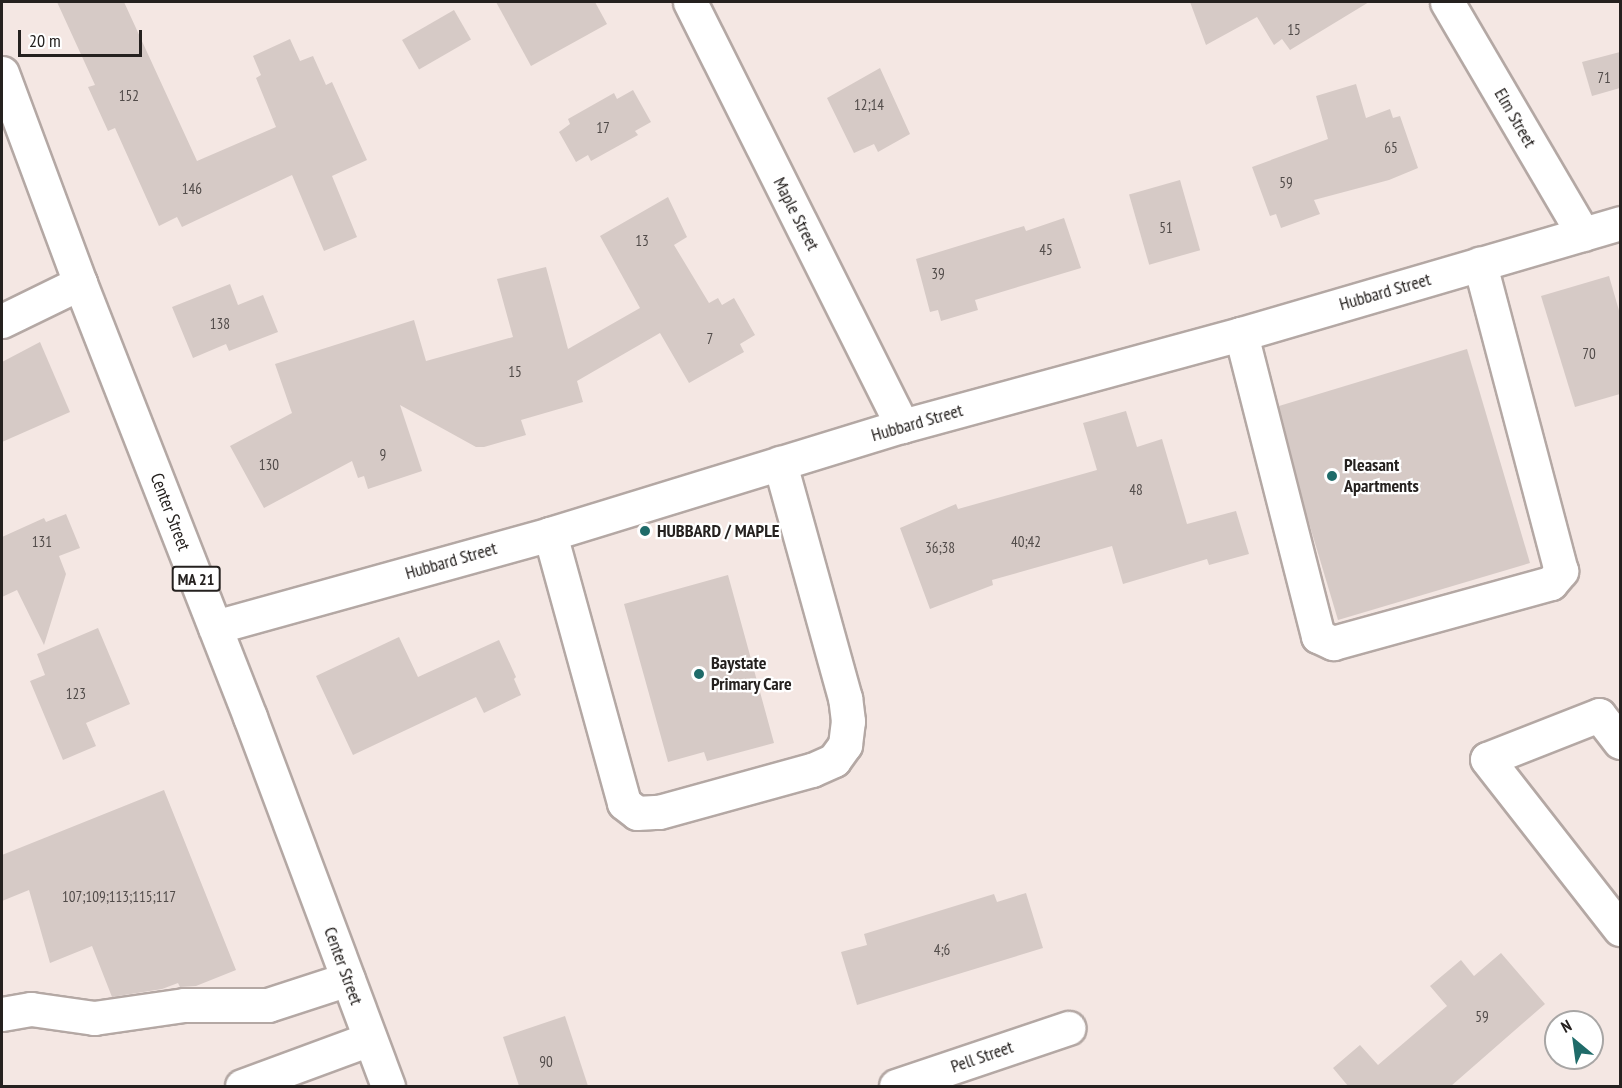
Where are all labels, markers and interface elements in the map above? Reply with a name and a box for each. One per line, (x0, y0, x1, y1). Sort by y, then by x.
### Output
scale bar (21, 18, 146, 56)
house number: 15 (1287, 21, 1301, 39)
text: 20 m (29, 29, 61, 52)
house number: 71 (1597, 69, 1611, 87)
street label: Elm Street (1489, 85, 1541, 151)
house number: 152 (119, 87, 139, 105)
house number: 12;14 (854, 96, 884, 114)
house number: 17 (596, 119, 610, 137)
house number: 65 (1384, 139, 1398, 157)
street label: Maple Street (768, 174, 824, 254)
house number: 59 (1279, 174, 1293, 192)
house number: 146 (182, 180, 202, 198)
house number: 51 (1159, 219, 1173, 237)
house number: 13 (635, 232, 649, 250)
house number: 45 (1039, 241, 1053, 259)
house number: 39 (931, 265, 945, 283)
street label: Hubbard Street (1337, 269, 1433, 315)
house number: 138 (210, 315, 230, 333)
house number: 7 (707, 330, 713, 348)
house number: 70 (1582, 345, 1596, 363)
house number: 15 (508, 363, 522, 381)
street label: Hubbard Street (869, 400, 965, 446)
house number: 9 (380, 446, 386, 464)
place label: Pleasant Apartments (1344, 455, 1419, 498)
house number: 130 (259, 456, 279, 474)
marker: Pleasant Apartments (1325, 469, 1339, 483)
street label: Center Street (145, 470, 195, 554)
house number: 48 (1129, 481, 1143, 499)
place label: HUBBARD / MAPLE (657, 520, 780, 542)
marker: HUBBARD / MAPLE (638, 524, 652, 538)
house number: 131 (32, 533, 52, 551)
house number: 40;42 (1011, 533, 1041, 551)
street label: Hubbard Street (403, 538, 499, 584)
house number: 36;38 (925, 539, 955, 557)
road number: MA 21 (170, 566, 222, 592)
place label: Baystate Primary Care (711, 653, 793, 696)
marker: Baystate Primary Care (692, 667, 706, 681)
house number: 123 (66, 685, 86, 703)
house number: 107;109;113;115;117 (62, 888, 176, 906)
street label: Center Street (319, 924, 367, 1008)
house number: 4;6 (934, 941, 950, 959)
house number: 59 (1475, 1008, 1489, 1026)
north arrow (1544, 1010, 1604, 1070)
text: N (1558, 1015, 1575, 1037)
street label: Pell Street (948, 1036, 1016, 1078)
house number: 90 (539, 1053, 553, 1071)

